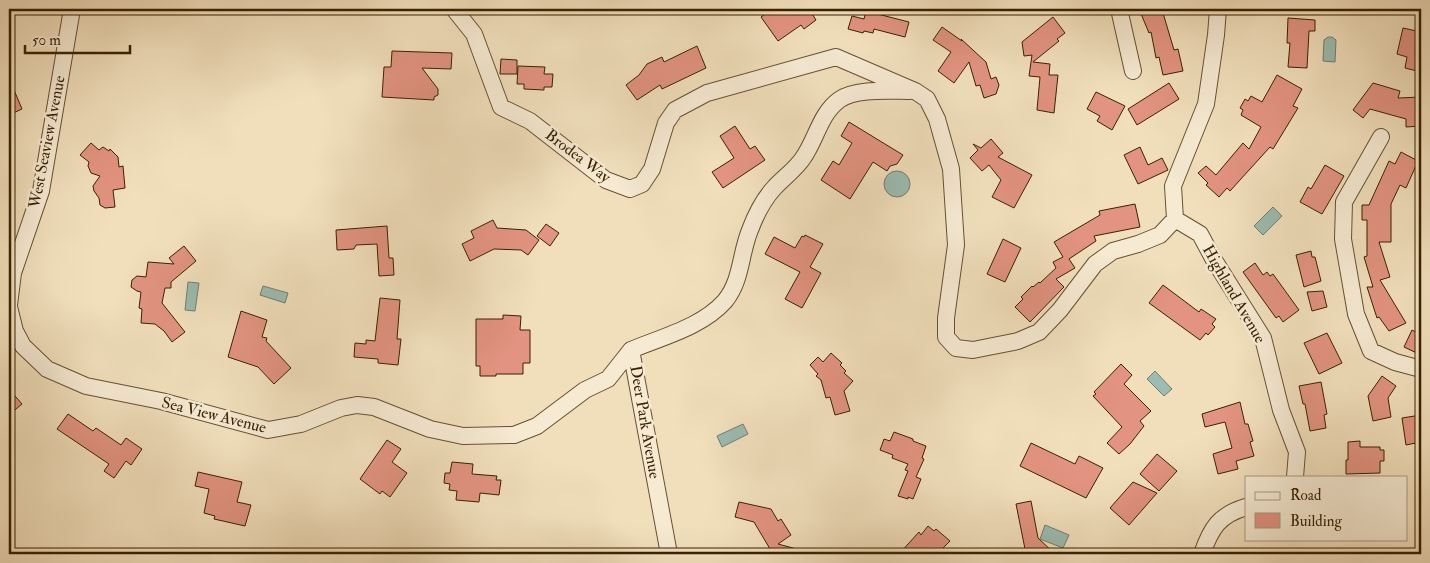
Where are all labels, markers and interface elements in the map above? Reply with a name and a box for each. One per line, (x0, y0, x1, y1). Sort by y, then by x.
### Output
scale bar (25, 22, 130, 54)
text: 50 m (32, 31, 61, 50)
street label: West Seaview Avenue (24, 74, 70, 211)
street label: Brodea Way (541, 125, 615, 188)
street label: Highland Avenue (1198, 241, 1270, 347)
street label: Deer Park Avenue (625, 364, 665, 480)
street label: Sea View Avenue (160, 392, 269, 438)
legend (1245, 476, 1408, 540)
text: Road (1290, 486, 1322, 505)
text: Building (1290, 512, 1342, 531)

